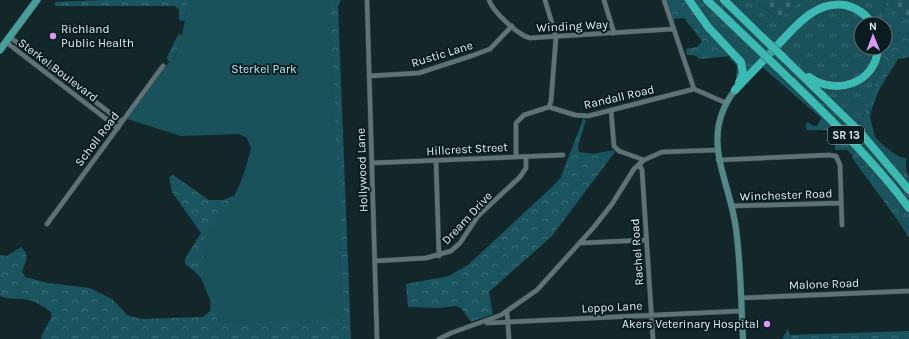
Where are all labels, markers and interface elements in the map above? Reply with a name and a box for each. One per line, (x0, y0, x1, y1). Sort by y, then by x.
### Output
north arrow (853, 16, 893, 56)
street label: Winding Way (536, 17, 609, 35)
text: N (869, 20, 877, 33)
place label: Richland Public Health (61, 22, 134, 50)
marker: Richland Public Health (48, 31, 58, 41)
street label: Sterkel Boulevard (15, 35, 101, 105)
street label: Rustic Lane (410, 38, 474, 70)
park label: Sterkel Park (231, 62, 297, 76)
street label: Randall Road (582, 82, 656, 112)
street label: Scholl Road (72, 109, 122, 169)
road number: SR 13 (828, 126, 864, 144)
street label: Hollywood Lane (354, 128, 370, 212)
street label: Hillcrest Street (426, 140, 509, 158)
street label: Winchester Road (739, 186, 833, 204)
street label: Dream Drive (439, 189, 495, 247)
street label: Rachel Road (628, 218, 646, 286)
street label: Malone Road (788, 276, 860, 292)
street label: Leppo Lane (581, 298, 643, 316)
place label: Akers Veterinary Hospital (622, 317, 759, 331)
marker: Akers Veterinary Hospital (762, 319, 772, 329)

